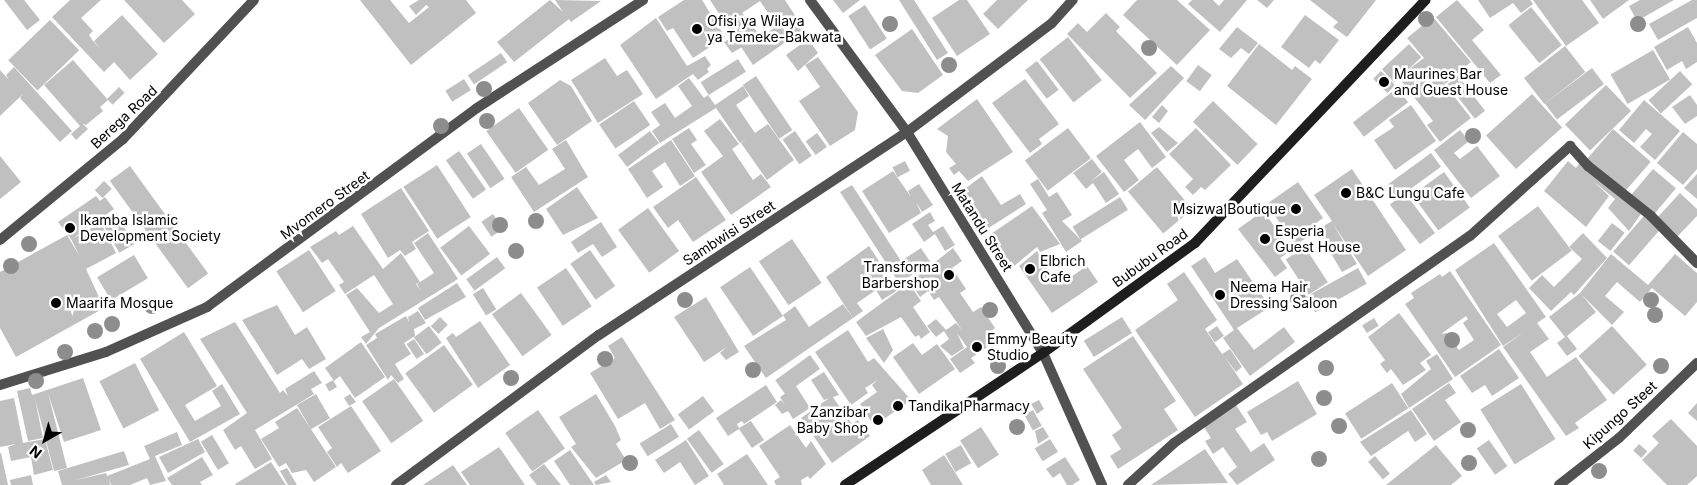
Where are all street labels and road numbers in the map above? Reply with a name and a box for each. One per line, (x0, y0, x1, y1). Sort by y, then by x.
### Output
street label: Berega Road (87, 82, 161, 152)
street label: Mvomero Street (277, 167, 373, 243)
street label: Matandu Street (948, 179, 1016, 275)
street label: Sambwisi Street (680, 197, 778, 269)
street label: Bububu Road (1109, 225, 1191, 291)
street label: Kipungo Steet (1580, 378, 1660, 452)

